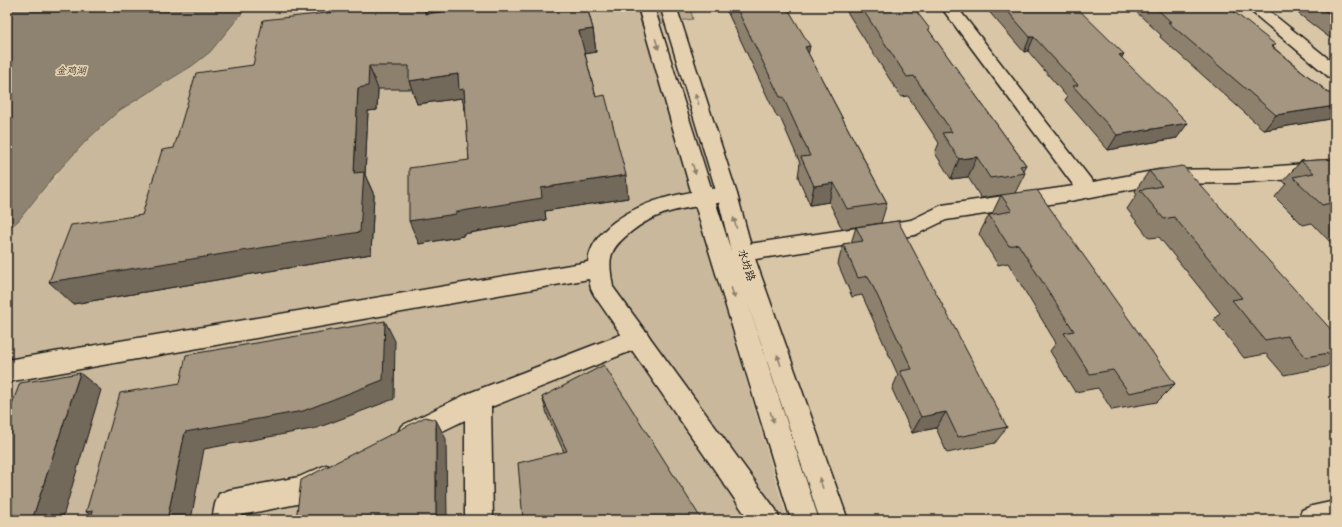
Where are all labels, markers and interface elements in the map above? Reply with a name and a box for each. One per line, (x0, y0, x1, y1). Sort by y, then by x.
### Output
one-way arrow (654, 39, 660, 51)
water label: 金鸡湖 (56, 65, 87, 78)
one-way arrow (694, 93, 700, 105)
one-way arrow (691, 163, 697, 175)
one-way arrow (731, 217, 737, 230)
street label: 水坊路 (734, 248, 757, 283)
one-way arrow (730, 287, 736, 299)
one-way arrow (776, 354, 782, 366)
one-way arrow (769, 411, 775, 423)
one-way arrow (818, 477, 824, 489)

